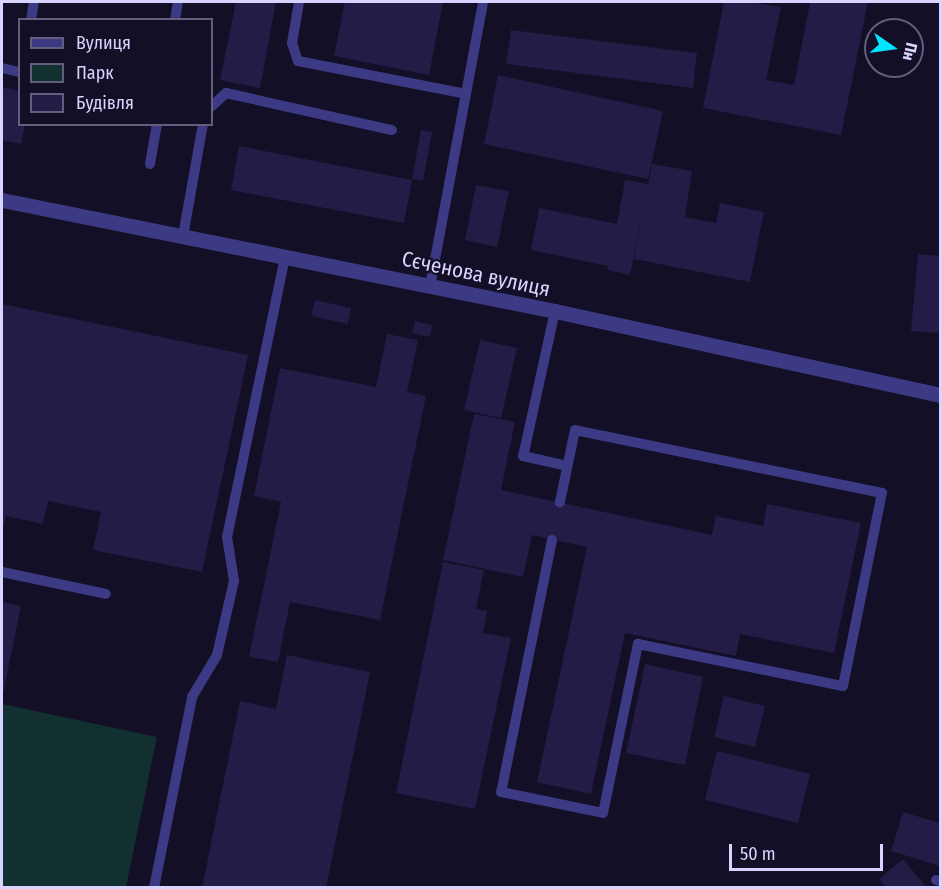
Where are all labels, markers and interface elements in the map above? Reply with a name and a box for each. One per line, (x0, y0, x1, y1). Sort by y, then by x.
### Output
legend (18, 18, 213, 126)
north arrow (864, 18, 924, 78)
text: Вулиця (76, 32, 131, 54)
text: Пн (899, 41, 921, 63)
text: Парк (76, 62, 114, 84)
text: Будівля (76, 92, 134, 114)
street label: Сєченова вулиця (400, 246, 552, 302)
scale bar (732, 832, 886, 870)
text: 50 m (740, 843, 776, 865)

